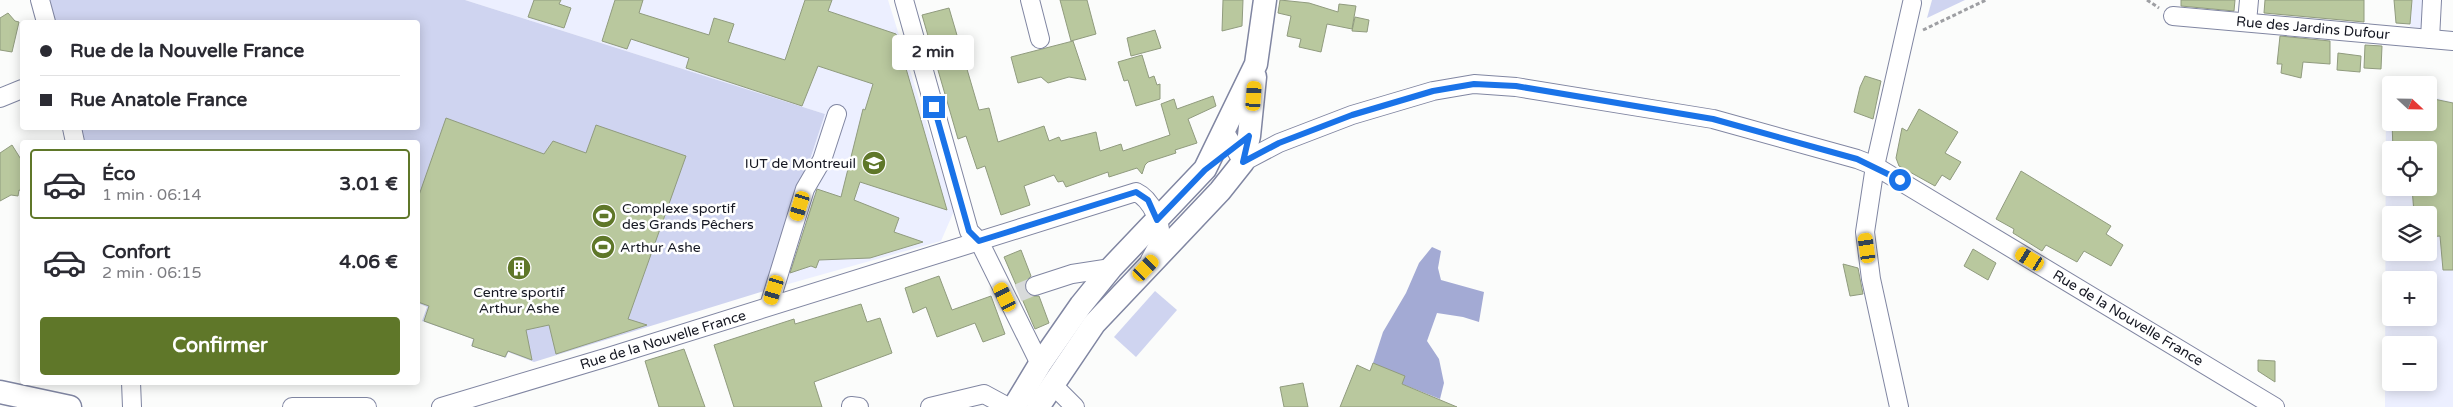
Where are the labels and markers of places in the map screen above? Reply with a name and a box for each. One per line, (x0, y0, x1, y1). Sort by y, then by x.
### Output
school or university icon: IUT de Montreuil (861, 150, 887, 176)
place label: IUT de Montreuil (745, 155, 856, 172)
place label: Complexe sportif des Grands Pêchers (622, 200, 754, 233)
sports icon: Complexe sportif des Grands Pêchers (591, 203, 617, 229)
sports icon: Arthur Ashe (590, 234, 616, 260)
place label: Arthur Ashe (620, 239, 701, 256)
building icon: Centre sportif Arthur Ashe (506, 255, 532, 281)
place label: Centre sportif Arthur Ashe (473, 284, 565, 317)

